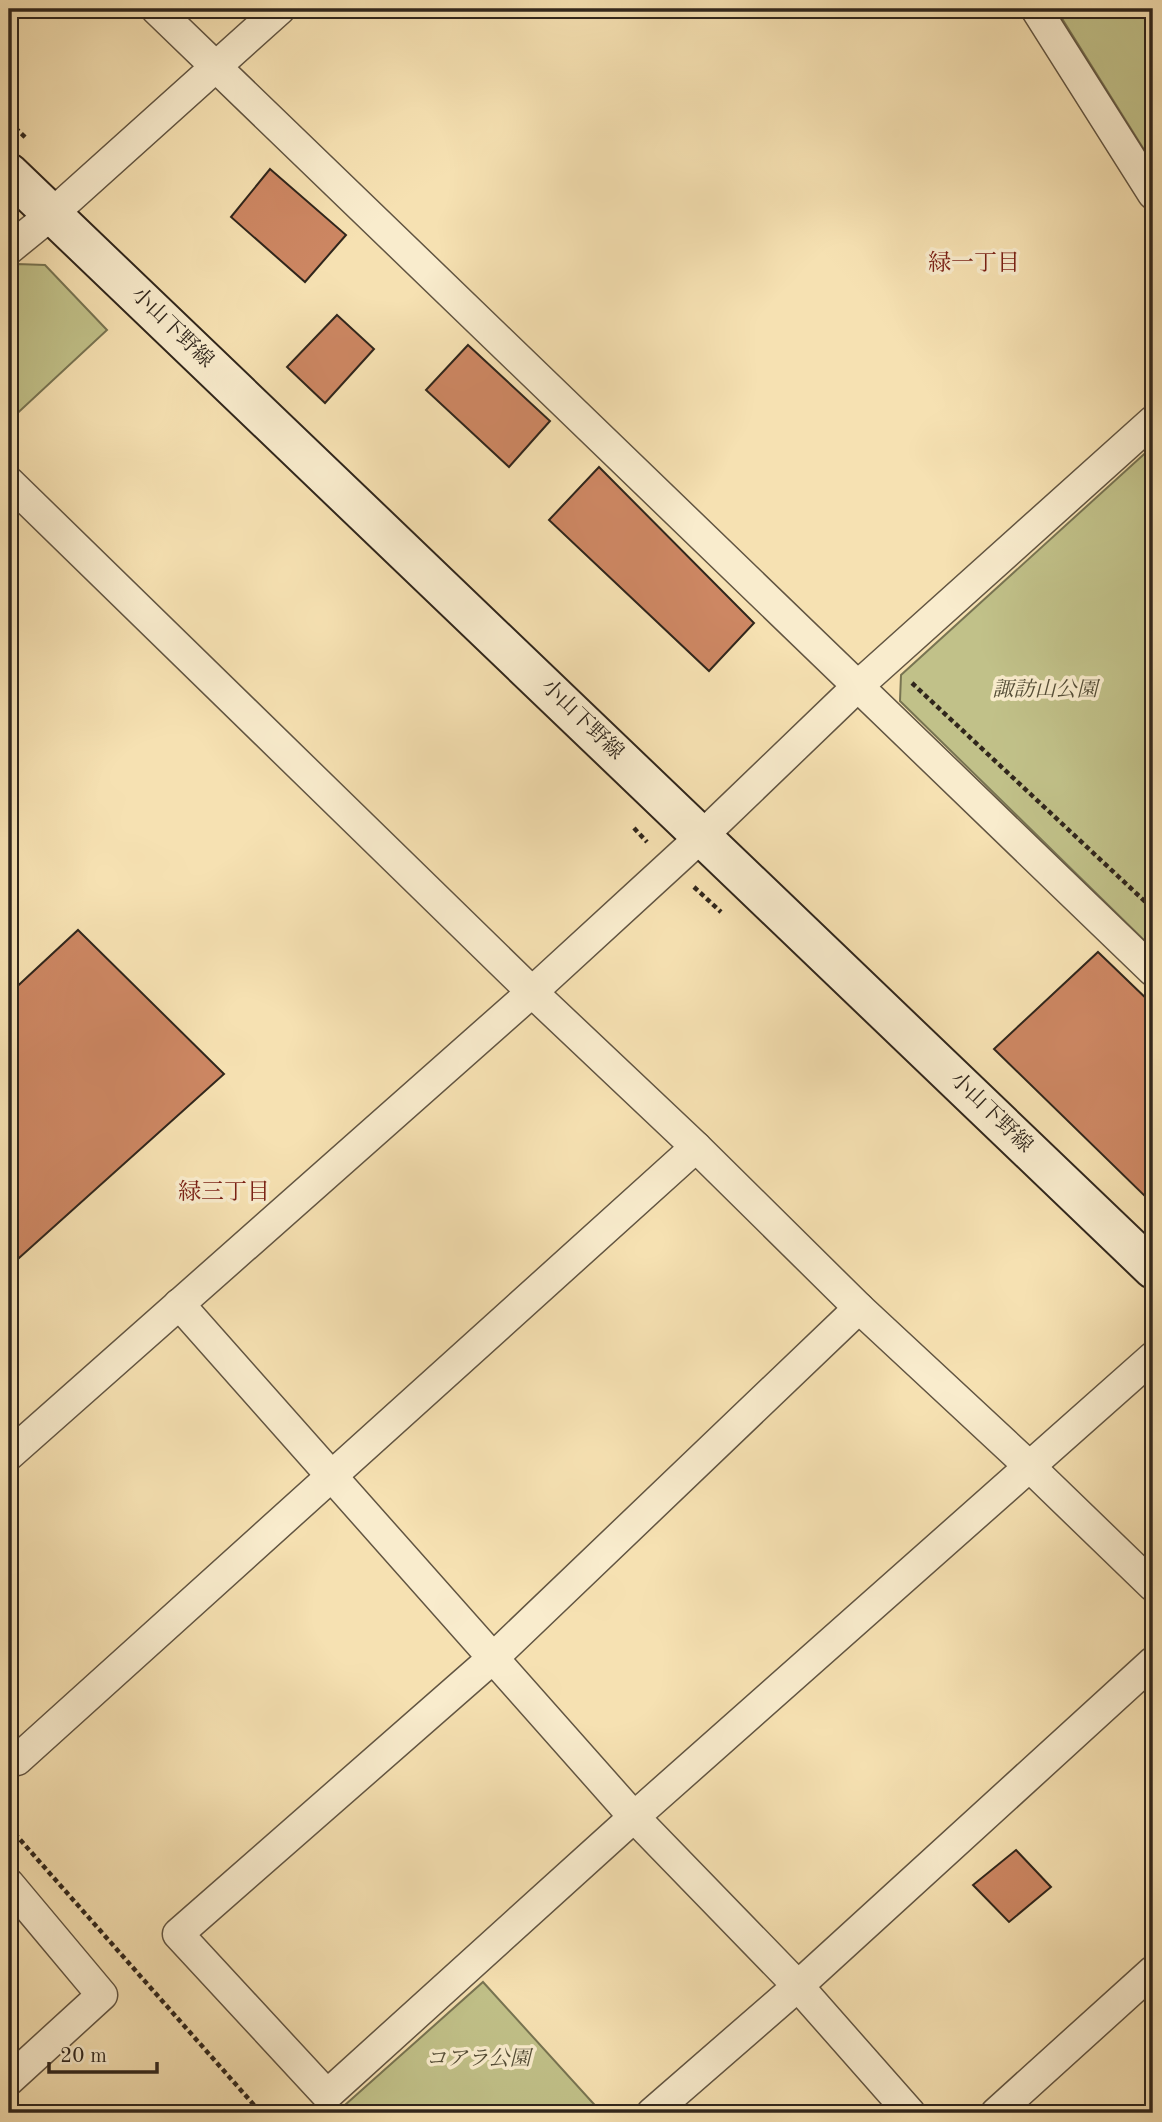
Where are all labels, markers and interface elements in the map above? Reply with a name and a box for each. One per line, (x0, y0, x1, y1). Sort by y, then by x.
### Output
district label: 緑一丁目 (928, 250, 1020, 275)
street label: 小山下野線 (127, 283, 218, 372)
street label: 小山下野線 (537, 675, 628, 764)
park label: 諏訪山公園 (993, 678, 1100, 701)
street label: 小山下野線 (946, 1068, 1037, 1157)
district label: 緑三丁目 (178, 1179, 270, 1204)
scale bar (49, 2031, 158, 2075)
text: 20 m (60, 2046, 107, 2067)
park label: コアラ公園 (426, 2047, 533, 2070)

